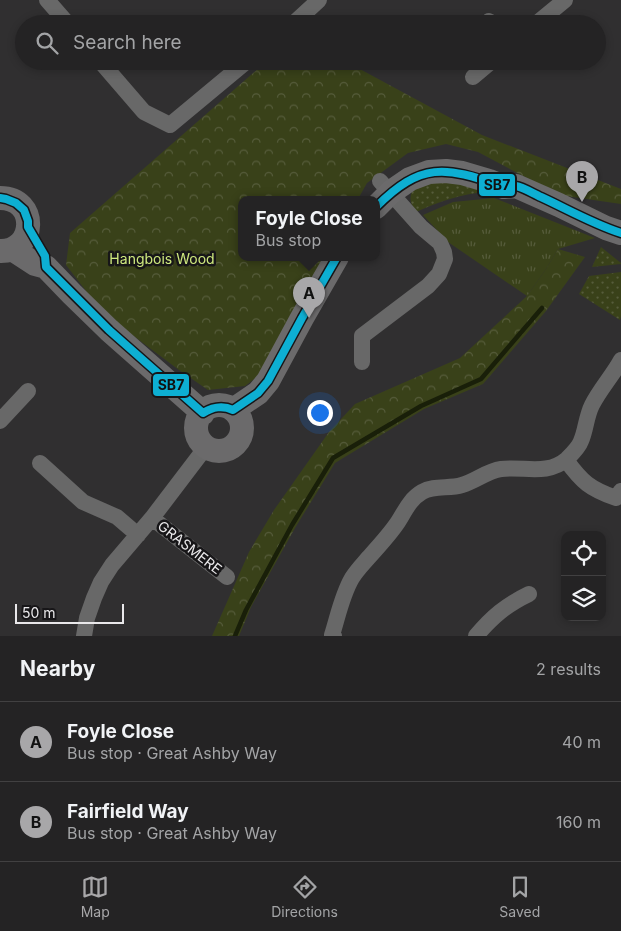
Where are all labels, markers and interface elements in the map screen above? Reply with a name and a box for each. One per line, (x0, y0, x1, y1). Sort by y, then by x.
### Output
search box (15, 15, 606, 70)
icon: search (33, 29, 61, 57)
text: Search here (73, 31, 182, 54)
pin: B (566, 161, 598, 202)
line badge: SB7 (478, 173, 516, 197)
text: SB7 (484, 176, 510, 193)
popup (238, 196, 380, 261)
text: Foyle Close (255, 207, 363, 230)
text: Bus stop (255, 230, 321, 250)
park label: Hangbois Wood (109, 250, 215, 267)
pin: A (293, 277, 325, 318)
line badge: SB7 (152, 373, 190, 397)
text: SB7 (158, 376, 184, 393)
your location (307, 400, 333, 426)
street label: GRASMERE (155, 517, 225, 577)
map controls (561, 531, 606, 621)
button: locate (561, 531, 606, 576)
button: layers (561, 576, 606, 621)
scale bar (15, 601, 124, 624)
text: 50 m (22, 604, 56, 621)
text: Nearby (20, 656, 95, 681)
text: 2 results (536, 659, 601, 679)
text: Foyle Close (67, 720, 174, 743)
text: A (30, 732, 42, 752)
text: 40 m (562, 732, 601, 752)
text: Bus stop · Great Ashby Way (67, 743, 277, 763)
text: Fairfield Way (67, 800, 189, 823)
text: B (31, 812, 41, 832)
text: 160 m (556, 812, 601, 832)
text: Bus stop · Great Ashby Way (67, 823, 277, 843)
tab: Map (81, 873, 110, 920)
tab: Directions (271, 873, 338, 920)
tab: Saved (499, 873, 540, 920)

